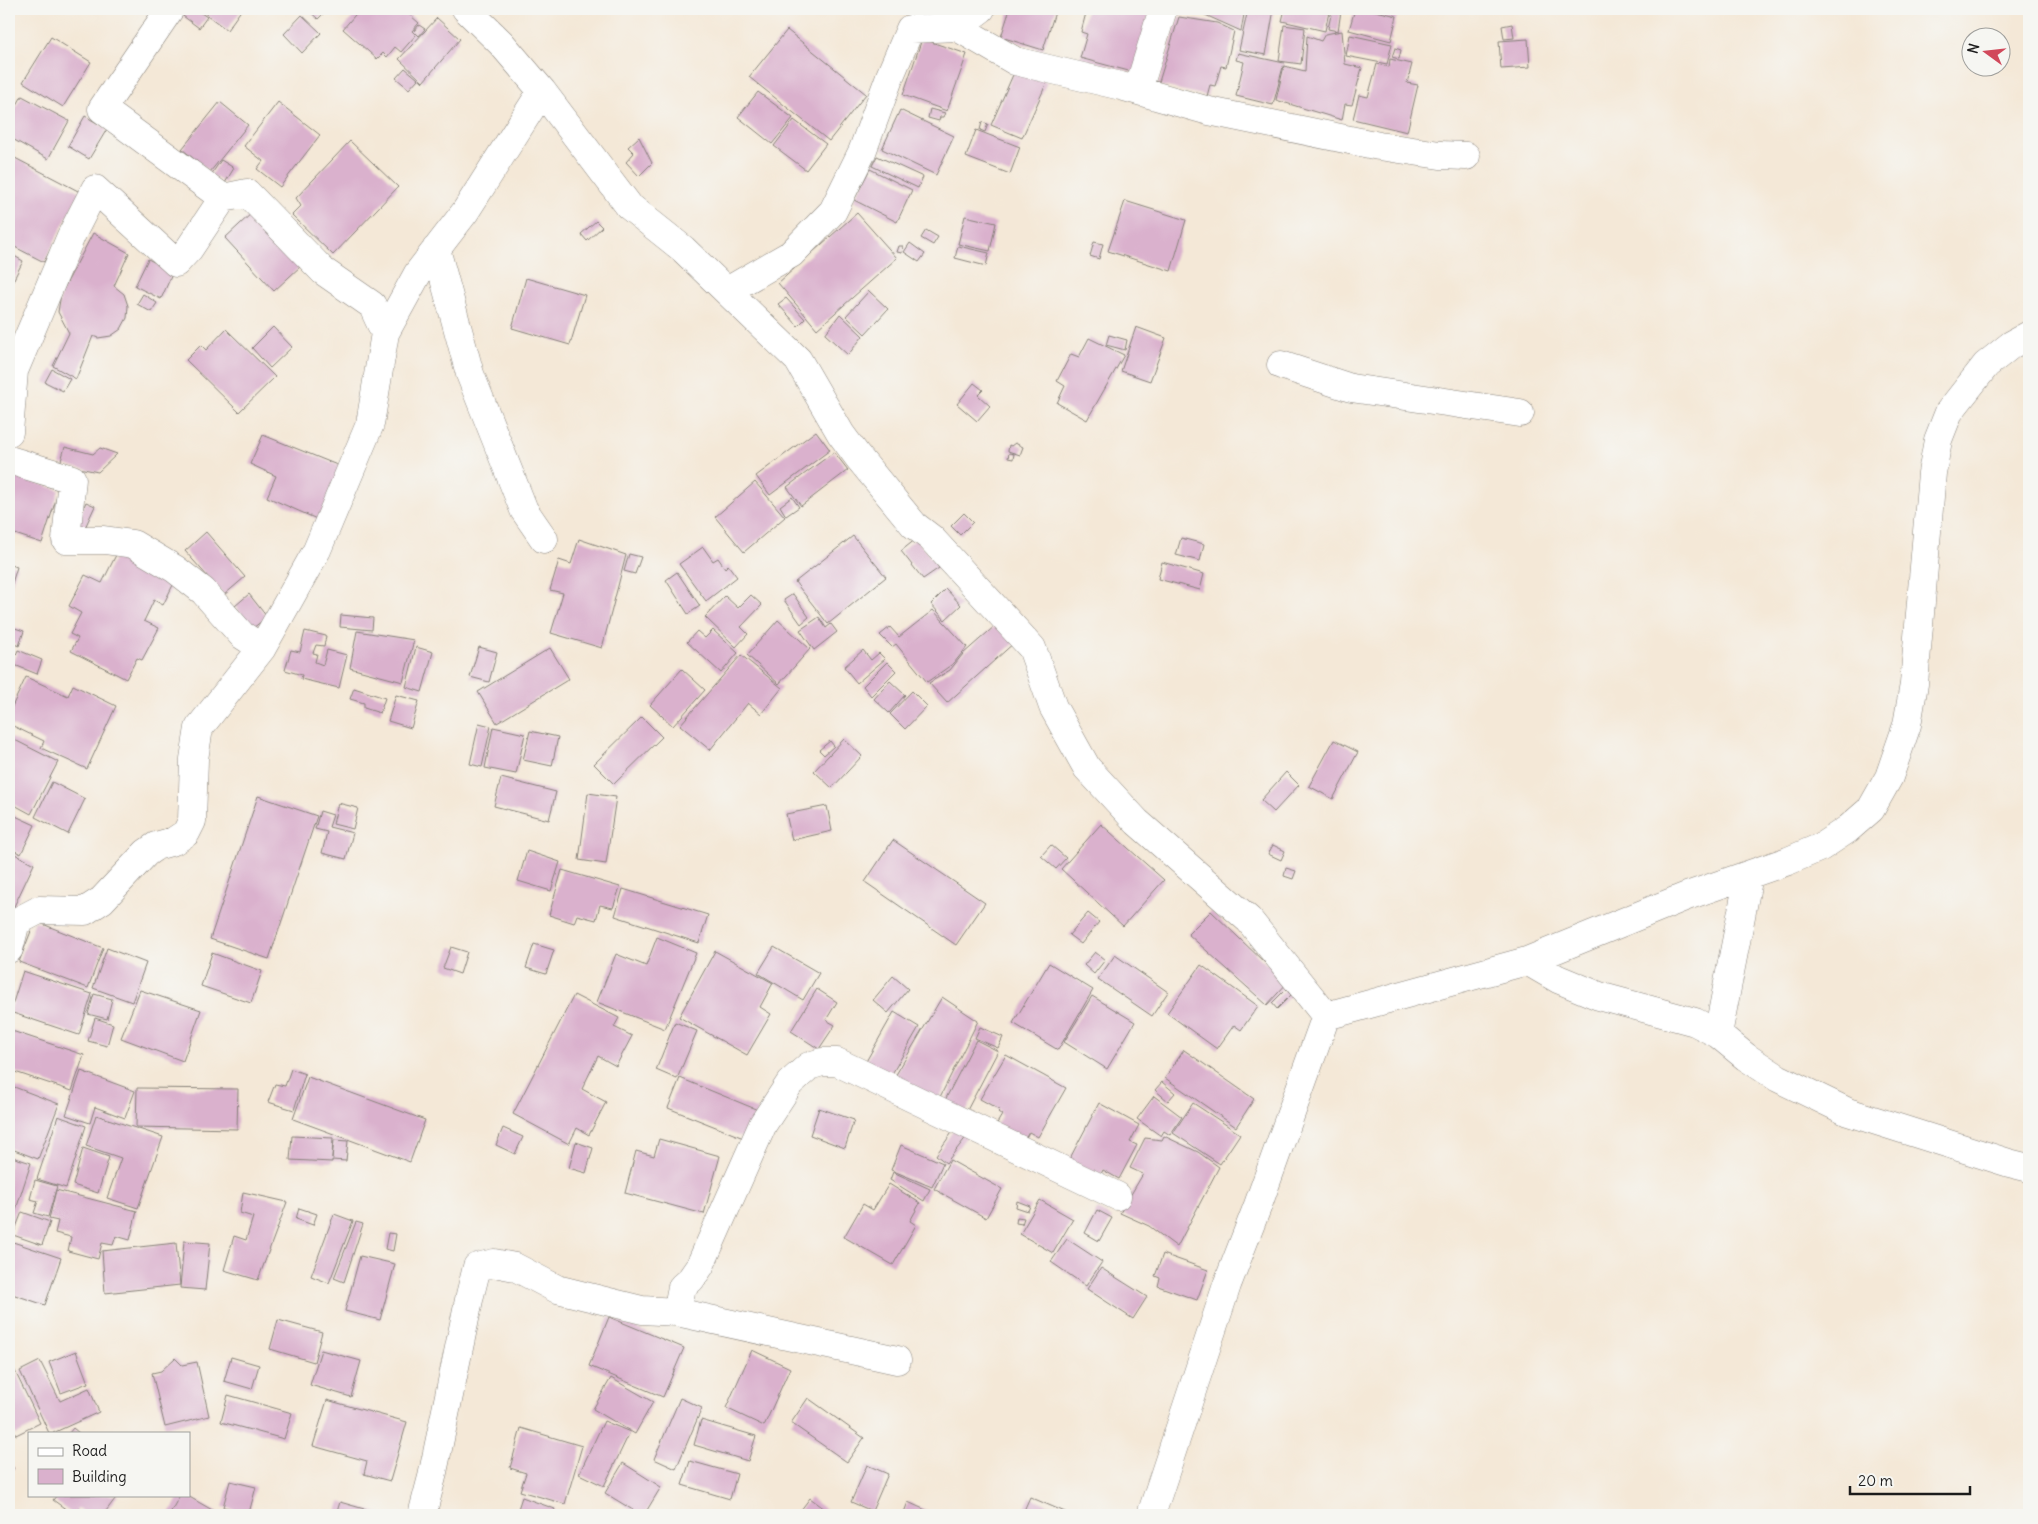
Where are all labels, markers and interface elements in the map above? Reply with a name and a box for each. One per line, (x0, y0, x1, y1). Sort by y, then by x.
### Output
north arrow (1960, 28, 2010, 78)
text: N (1963, 42, 1983, 56)
legend (28, 1432, 190, 1496)
text: Road (72, 1441, 107, 1460)
scale bar (1850, 1464, 1970, 1496)
text: Building (72, 1467, 127, 1486)
text: 20 m (1858, 1471, 1893, 1490)

